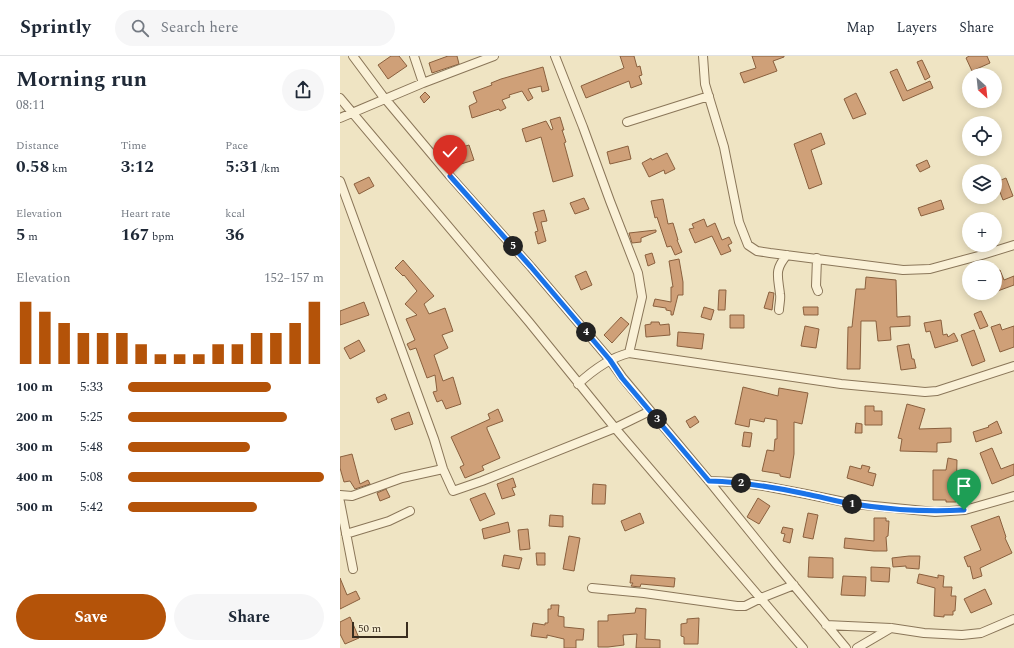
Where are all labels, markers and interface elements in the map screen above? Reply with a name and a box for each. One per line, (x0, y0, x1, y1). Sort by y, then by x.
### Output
search box (115, 10, 395, 46)
text: Sprintly (20, 13, 91, 42)
text: Search here (161, 16, 239, 39)
icon: search (129, 17, 151, 39)
text: Map (846, 17, 875, 38)
text: Layers (897, 17, 937, 38)
text: Share (959, 17, 994, 38)
text: Morning run (16, 63, 147, 96)
north arrow (962, 68, 1002, 108)
map controls (962, 68, 1002, 300)
button: share (282, 69, 324, 111)
text: 08:11 (16, 95, 45, 115)
button: locate (962, 116, 1002, 156)
pin (433, 135, 467, 176)
text: Distance (16, 137, 59, 154)
text: Time (121, 137, 146, 154)
text: Pace (225, 137, 248, 154)
icon: check (439, 141, 461, 163)
text: 0.58 (16, 154, 49, 180)
text: 3:12 (121, 154, 154, 180)
text: 5:31 (225, 154, 259, 180)
text: km (49, 160, 68, 177)
text: /km (259, 160, 280, 177)
button: layers (962, 164, 1002, 204)
text: Elevation (16, 205, 62, 222)
text: Heart rate (121, 205, 170, 222)
text: kcal (225, 205, 245, 222)
button: + (962, 212, 1002, 252)
text: 5 (16, 222, 26, 248)
text: 167 (121, 222, 149, 248)
text: 36 (225, 222, 244, 248)
text: m (26, 228, 38, 245)
text: bpm (149, 228, 174, 245)
pin: 5 (503, 236, 523, 256)
text: 5 (510, 237, 516, 254)
button: − (962, 260, 1002, 300)
text: Elevation (16, 268, 70, 288)
text: 152–157 m (264, 268, 324, 288)
pin: 4 (576, 322, 596, 342)
text: 4 (583, 323, 589, 340)
text: 100 m (16, 377, 53, 397)
text: 5:33 (80, 377, 103, 397)
text: 200 m (16, 407, 53, 427)
text: 5:25 (80, 407, 103, 427)
pin: 3 (647, 409, 667, 429)
text: 3 (654, 410, 660, 427)
text: 300 m (16, 437, 53, 457)
text: 5:48 (80, 437, 103, 457)
text: 400 m (16, 467, 53, 487)
text: 5:08 (80, 467, 103, 487)
pin (947, 469, 981, 510)
pin: 2 (731, 473, 751, 493)
text: 2 (738, 474, 744, 491)
icon: arrive (953, 475, 975, 497)
pin: 1 (842, 494, 862, 514)
text: 1 (849, 495, 855, 512)
text: 500 m (16, 497, 53, 517)
text: 5:42 (80, 497, 103, 517)
button: Save (16, 594, 166, 640)
button: Share (174, 594, 324, 640)
scale bar (352, 620, 408, 639)
text: 50 m (358, 620, 381, 637)

